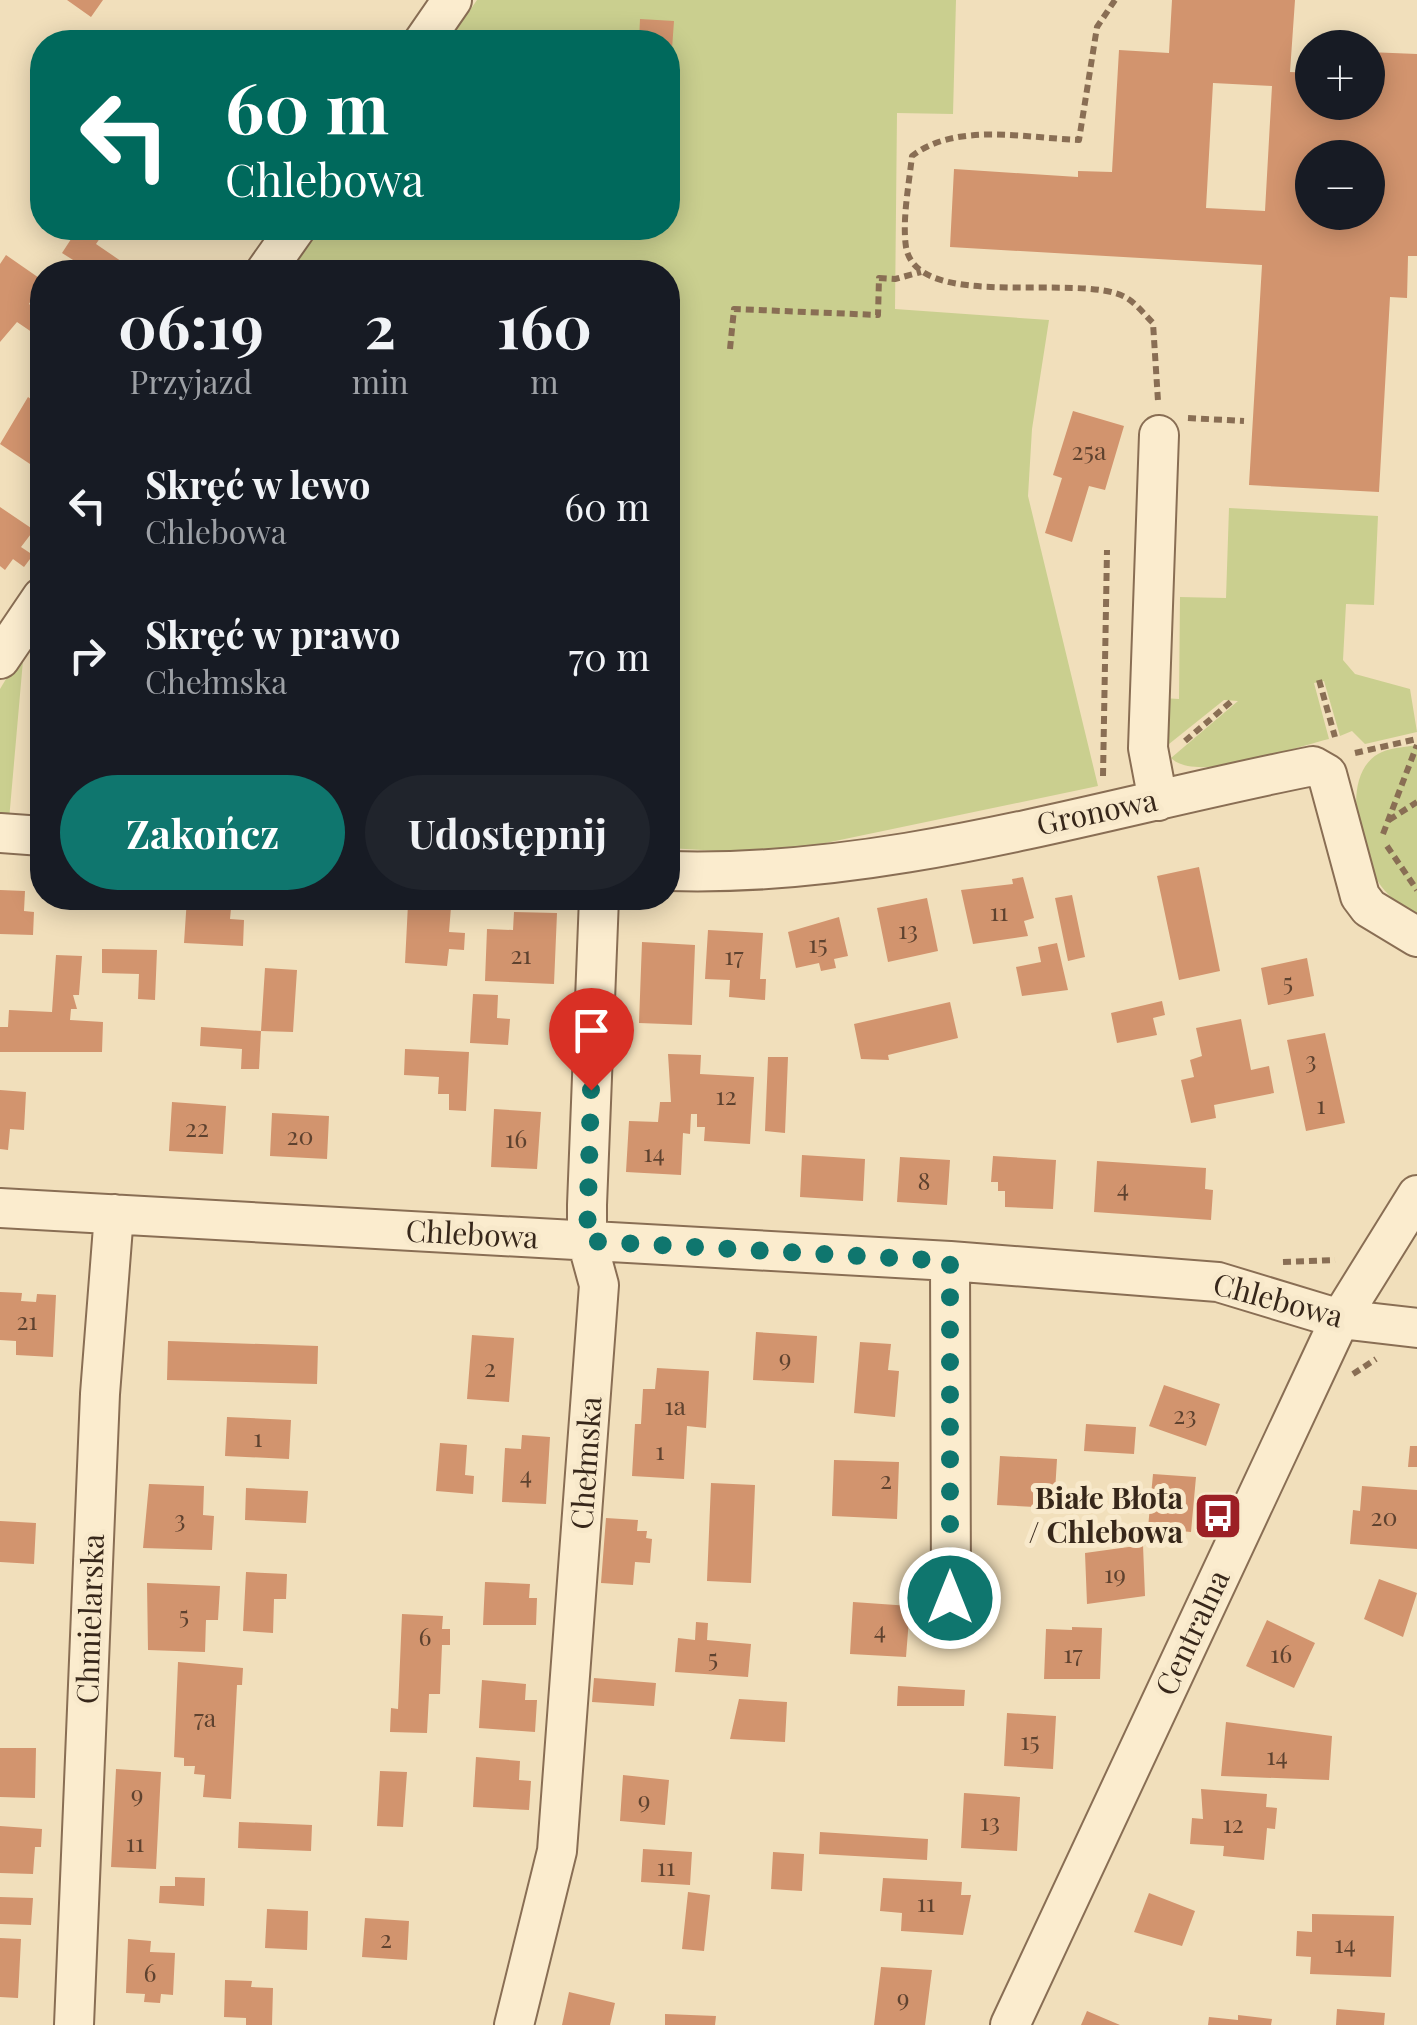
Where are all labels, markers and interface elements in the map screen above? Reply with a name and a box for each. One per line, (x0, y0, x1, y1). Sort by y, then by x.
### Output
map controls (1295, 30, 1385, 230)
button: + (1295, 30, 1385, 120)
text: 60 m (225, 58, 389, 152)
icon: left (60, 70, 190, 200)
button: − (1295, 140, 1385, 230)
text: Chlebowa (225, 148, 424, 208)
text: 06:19 (118, 284, 264, 364)
text: 2 (365, 284, 396, 364)
text: 160 (497, 284, 592, 364)
text: Przyjazd (130, 359, 252, 402)
text: min (352, 359, 409, 402)
text: m (530, 359, 559, 402)
house number: 25a (1072, 433, 1107, 466)
text: Skręć w lewo (145, 458, 370, 509)
icon: left (60, 478, 115, 533)
text: 60 m (564, 480, 650, 531)
text: Chlebowa (145, 509, 287, 552)
text: Skręć w prawo (145, 608, 401, 659)
icon: right (60, 628, 115, 683)
text: 70 m (569, 630, 650, 681)
text: Chełmska (145, 659, 287, 702)
button: Zakończ (60, 775, 345, 890)
button: Udostępnij (365, 775, 650, 890)
street label: Gronowa (1033, 779, 1161, 843)
house number: 11 (990, 894, 1008, 927)
house number: 13 (898, 912, 918, 945)
house number: 15 (808, 926, 828, 959)
house number: 21 (510, 937, 532, 970)
house number: 17 (724, 938, 744, 971)
house number: 5 (1283, 964, 1293, 997)
pin (549, 988, 634, 1091)
icon: arrive (564, 1003, 619, 1058)
house number: 3 (1305, 1042, 1317, 1075)
house number: 12 (715, 1078, 737, 1111)
house number: 1 (1316, 1087, 1326, 1120)
house number: 22 (185, 1110, 209, 1143)
house number: 20 (287, 1118, 313, 1151)
house number: 16 (505, 1121, 527, 1154)
house number: 14 (643, 1135, 665, 1168)
house number: 8 (917, 1163, 931, 1196)
house number: 4 (1117, 1170, 1129, 1203)
street label: Chlebowa (405, 1210, 539, 1256)
street label: Chlebowa (1209, 1263, 1348, 1336)
house number: 21 (16, 1303, 38, 1336)
house number: 9 (779, 1340, 791, 1373)
house number: 2 (484, 1350, 496, 1383)
house number: 1a (664, 1388, 686, 1421)
street label: Chełmska (560, 1395, 610, 1531)
house number: 23 (1173, 1397, 1197, 1430)
house number: 1 (253, 1420, 263, 1453)
house number: 1 (655, 1433, 665, 1466)
house number: 4 (520, 1457, 532, 1490)
house number: 2 (880, 1462, 892, 1495)
place label: Białe Błota / Chlebowa (1028, 1477, 1183, 1551)
bus stop icon: Białe Błota / Chlebowa (1192, 1490, 1244, 1542)
house number: 20 (1371, 1499, 1397, 1532)
house number: 3 (174, 1501, 186, 1534)
street label: Chmielarska (66, 1533, 112, 1705)
position arrow (898, 1546, 1002, 1650)
house number: 19 (1104, 1556, 1126, 1589)
street label: Centralna (1145, 1563, 1238, 1701)
house number: 5 (179, 1597, 189, 1630)
house number: 4 (874, 1612, 886, 1645)
house number: 6 (419, 1619, 431, 1652)
house number: 17 (1063, 1636, 1083, 1669)
house number: 16 (1270, 1636, 1292, 1669)
house number: 5 (708, 1640, 718, 1673)
house number: 7a (194, 1700, 217, 1733)
house number: 15 (1020, 1723, 1040, 1756)
house number: 14 (1266, 1738, 1288, 1771)
house number: 9 (131, 1776, 143, 1809)
house number: 9 (638, 1782, 650, 1815)
house number: 13 (980, 1804, 1000, 1837)
house number: 12 (1222, 1806, 1244, 1839)
house number: 11 (126, 1825, 144, 1858)
house number: 11 (657, 1849, 675, 1882)
house number: 11 (917, 1885, 935, 1918)
house number: 2 (380, 1921, 392, 1954)
house number: 14 (1334, 1926, 1356, 1959)
house number: 6 (144, 1955, 156, 1988)
house number: 9 (897, 1980, 909, 2013)

